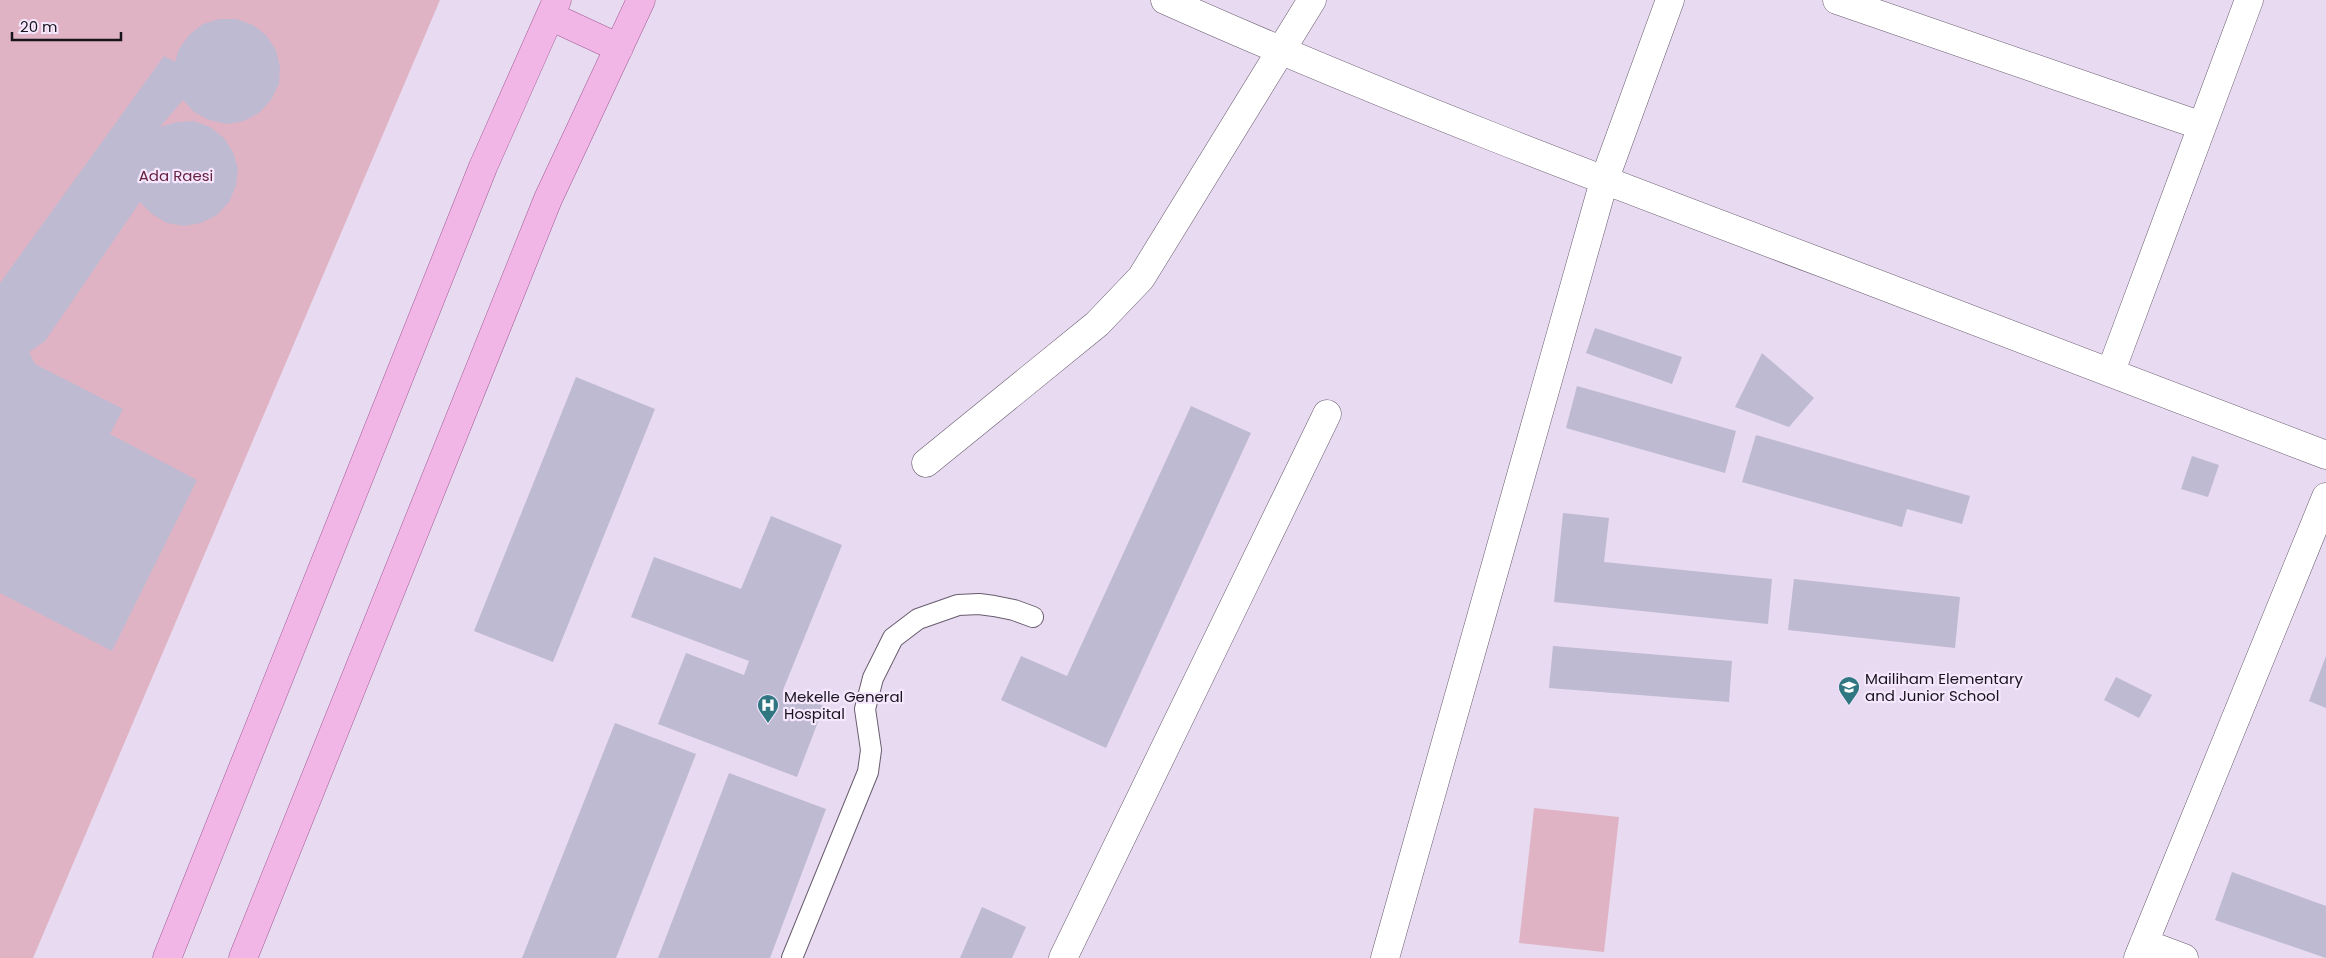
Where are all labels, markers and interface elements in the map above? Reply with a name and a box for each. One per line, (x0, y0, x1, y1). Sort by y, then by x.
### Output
scale bar (12, 10, 121, 42)
text: 20 m (20, 16, 58, 37)
park label: Ada Raesi (139, 165, 213, 186)
place label: Mailiham Elementary and Junior School (1865, 668, 2024, 706)
school or university icon: Mailiham Elementary and Junior School (1837, 675, 1861, 706)
place label: Mekelle General Hospital (784, 686, 903, 724)
hospital icon: Mekelle General Hospital (756, 693, 780, 724)

